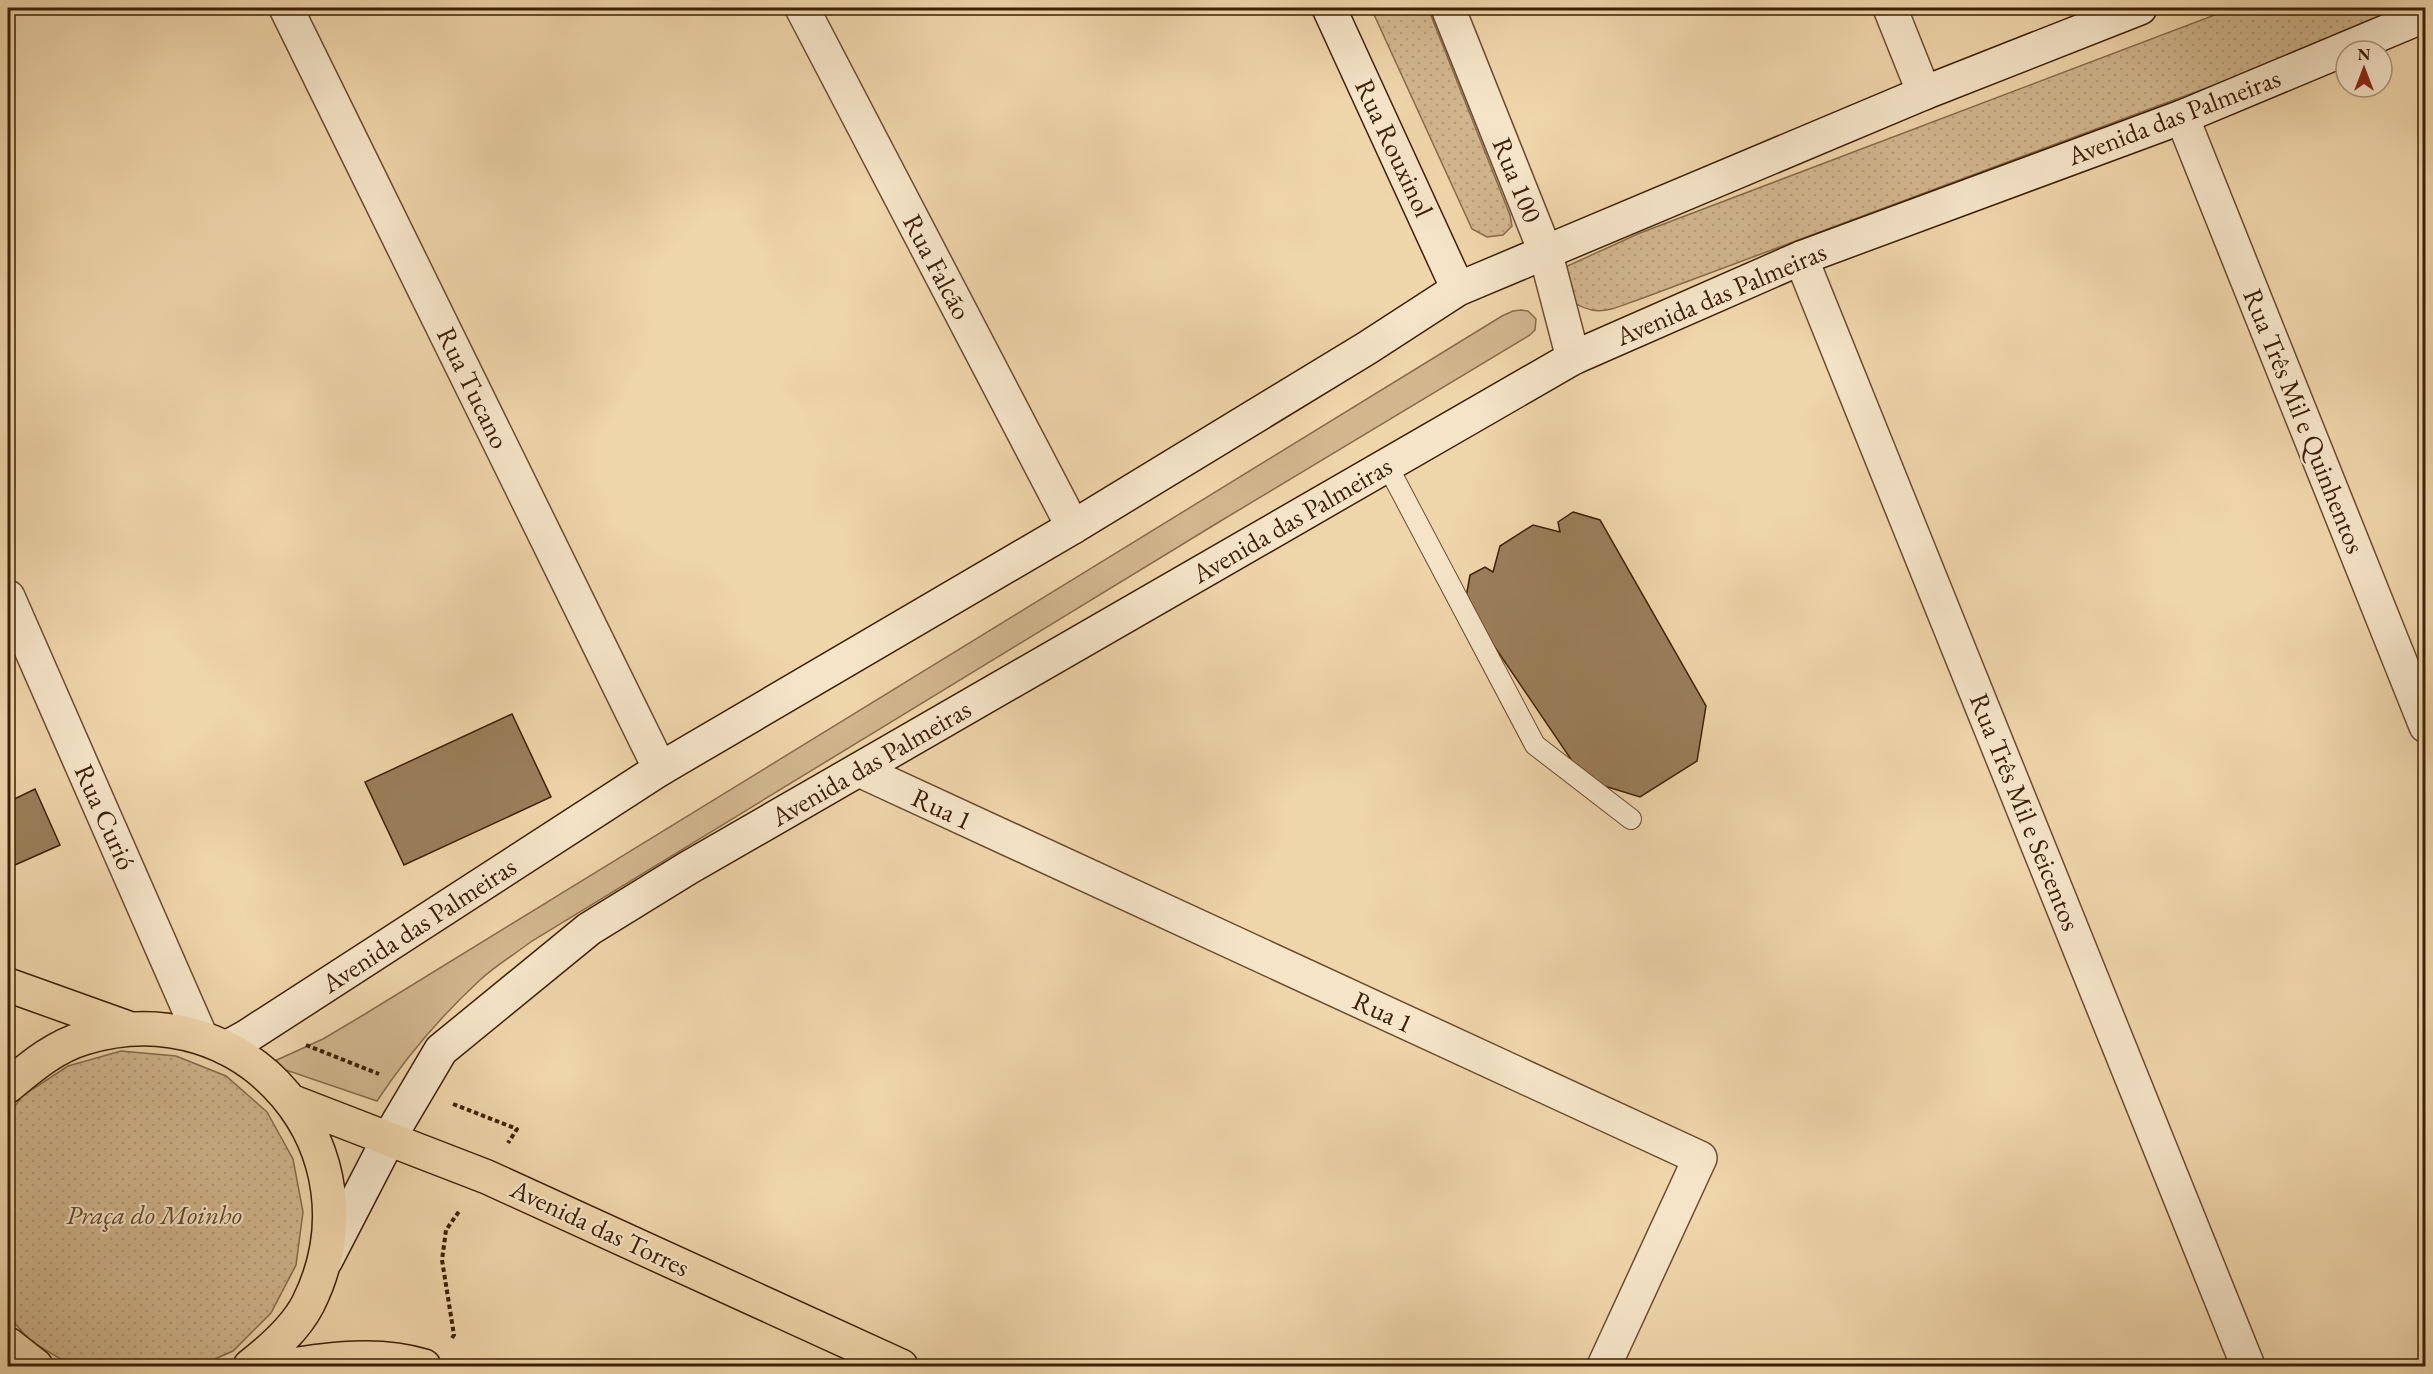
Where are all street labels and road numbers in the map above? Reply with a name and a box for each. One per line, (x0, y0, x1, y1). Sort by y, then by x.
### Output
street label: Avenida das Palmeiras (2061, 60, 2285, 174)
street label: Rua Rouxinol (1347, 73, 1442, 222)
street label: Rua 100 (1485, 132, 1550, 227)
street label: Rua Falcão (895, 208, 980, 326)
street label: Avenida das Palmeiras (1609, 233, 1831, 354)
street label: Rua Três Mil e Quinhentos (2235, 283, 2374, 558)
street label: Rua Tucano (429, 321, 518, 454)
street label: Avenida das Palmeiras (1185, 448, 1398, 592)
street label: Rua Três Mil e Seicentos (1962, 688, 2089, 936)
street label: Avenida das Palmeiras (764, 691, 977, 835)
street label: Rua Curió (67, 758, 144, 875)
street label: Rua 1 (906, 779, 978, 838)
street label: Avenida das Palmeiras (314, 849, 523, 1001)
street label: Rua 1 (1347, 982, 1419, 1041)
street label: Avenida das Torres (504, 1170, 695, 1284)

